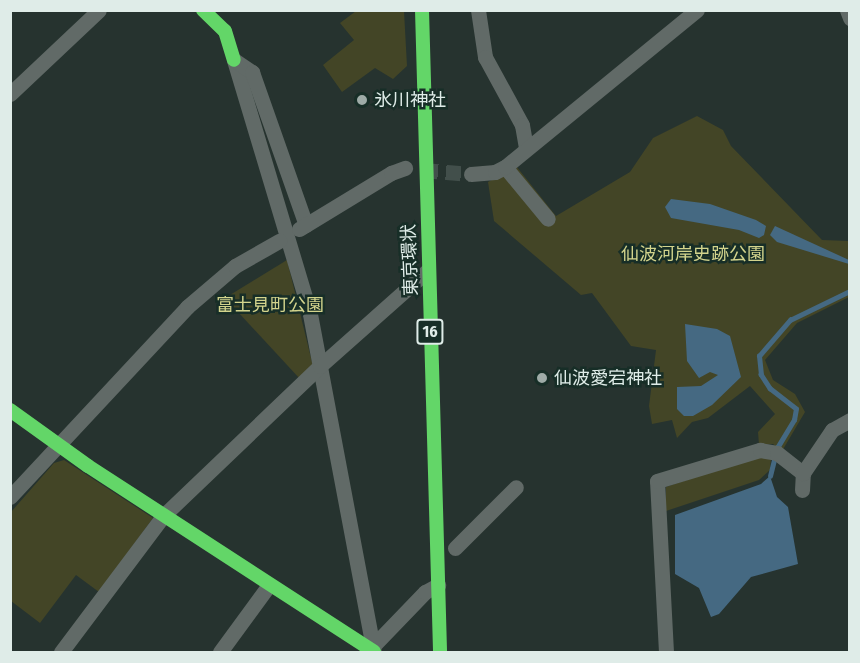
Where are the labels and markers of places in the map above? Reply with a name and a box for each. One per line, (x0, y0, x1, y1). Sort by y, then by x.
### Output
place label: 氷川神社 (374, 89, 446, 111)
marker: 氷川神社 (355, 93, 369, 107)
place label: 仙波愛宕神社 (554, 367, 662, 389)
marker: 仙波愛宕神社 (535, 371, 549, 385)

